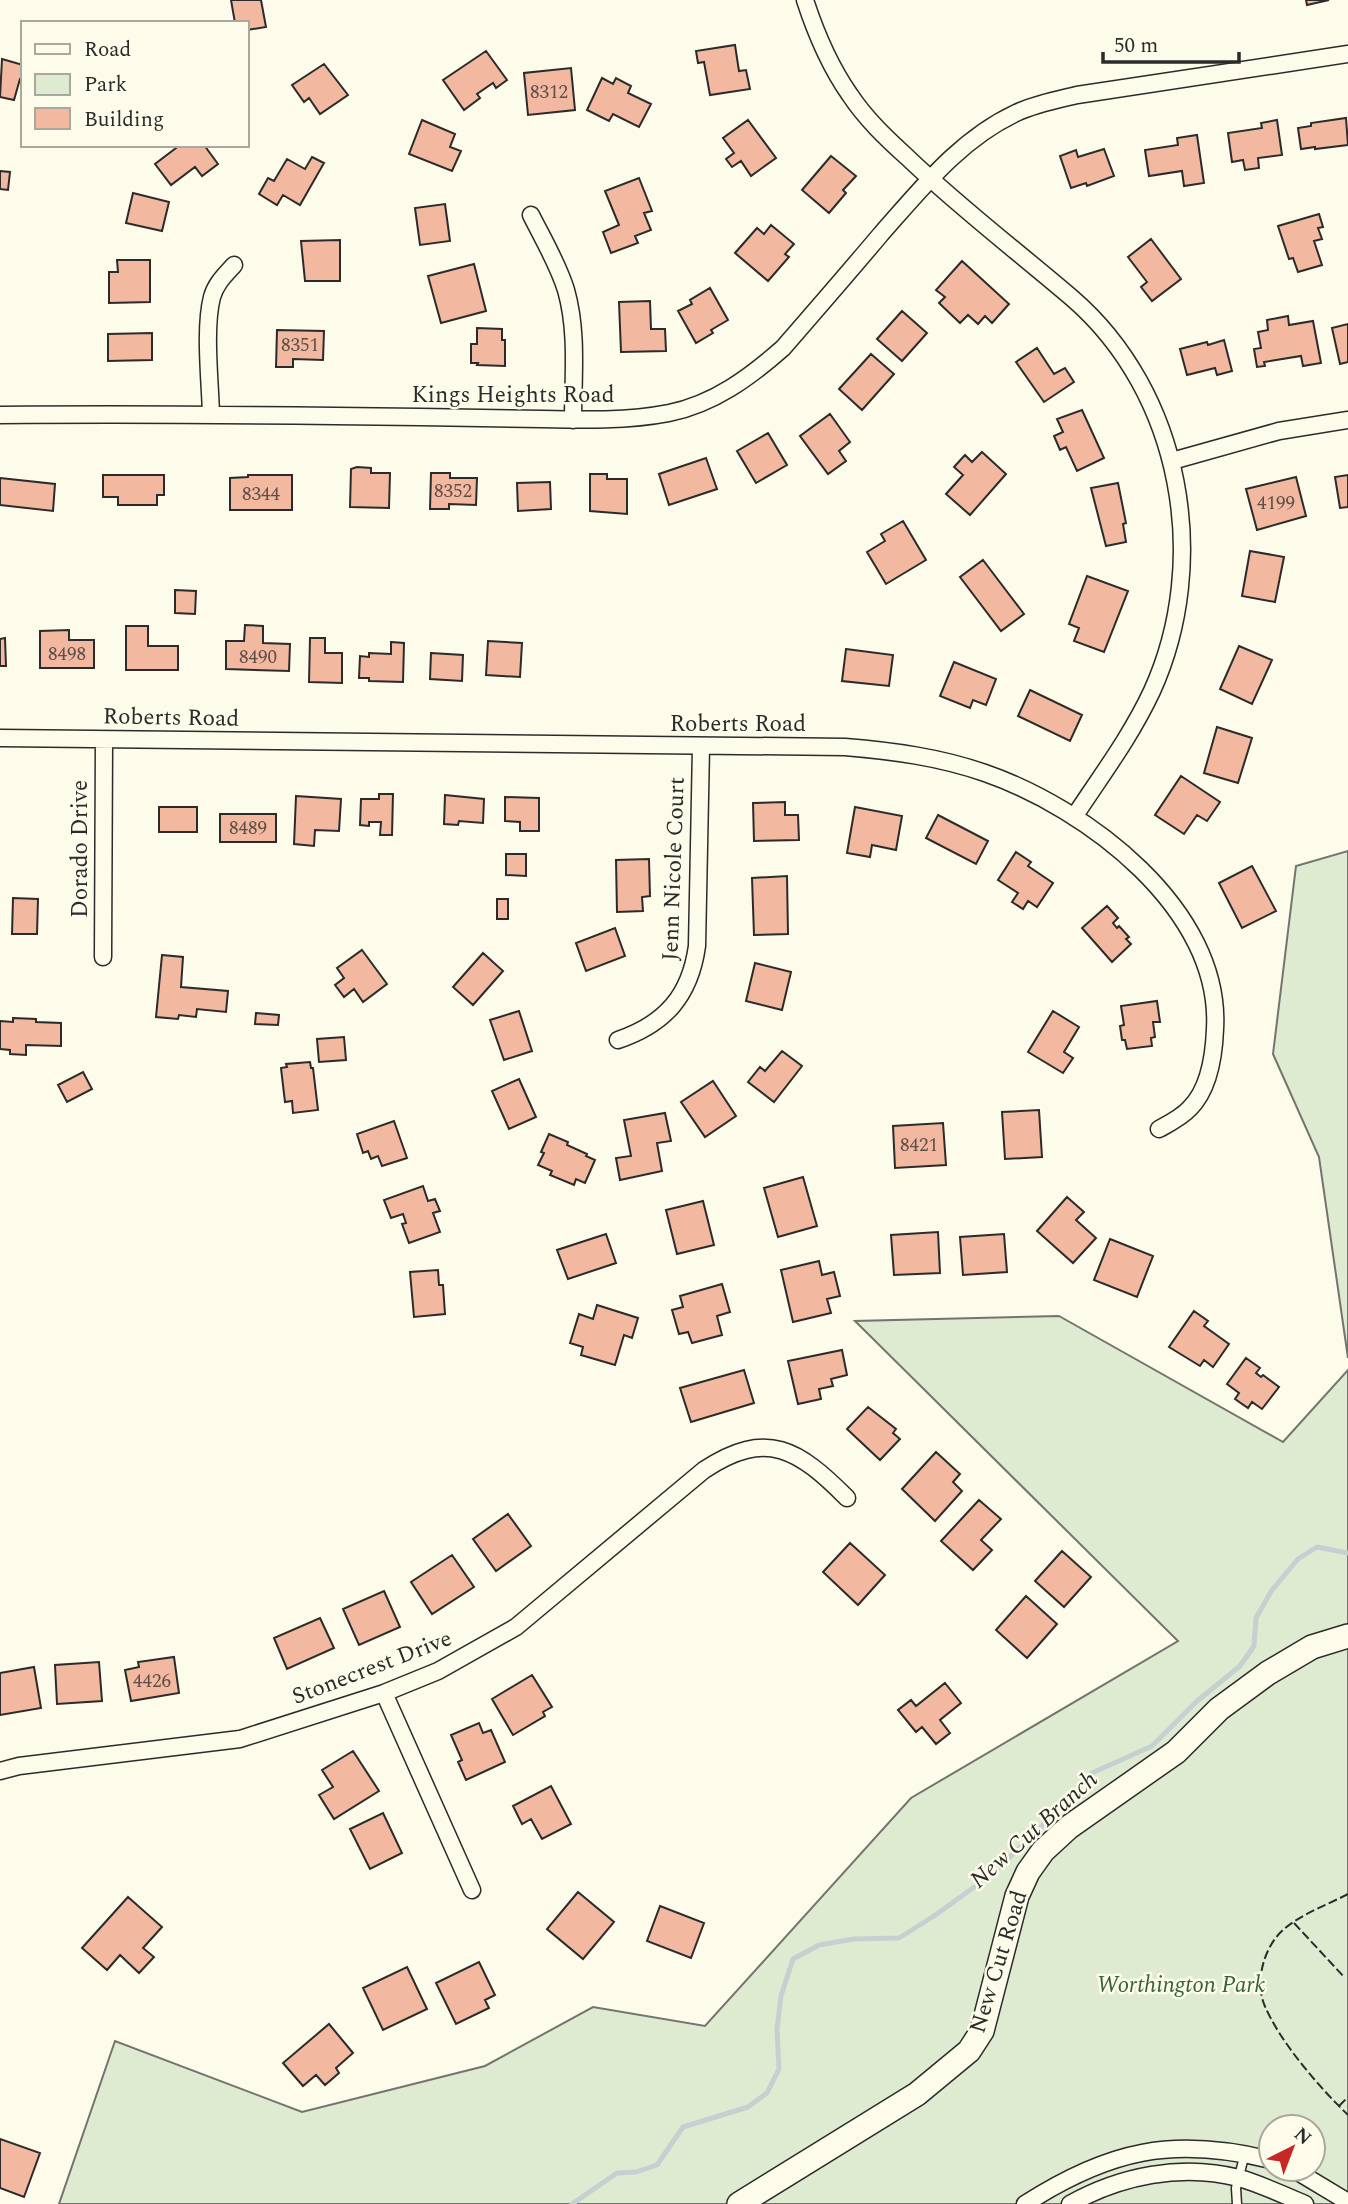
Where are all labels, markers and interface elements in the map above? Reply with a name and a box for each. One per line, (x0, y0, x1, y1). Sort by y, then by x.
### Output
legend (21, 21, 248, 147)
scale bar (1103, 21, 1240, 65)
text: 50 m (1114, 30, 1158, 62)
text: Road (84, 34, 131, 66)
text: Park (84, 69, 128, 101)
house number: 8312 (530, 78, 568, 107)
text: Building (84, 104, 164, 136)
house number: 8351 (281, 331, 319, 360)
street label: Kings Heights Road (411, 378, 615, 413)
house number: 8352 (434, 477, 472, 506)
house number: 8344 (242, 480, 280, 509)
house number: 4199 (1257, 489, 1295, 518)
house number: 8498 (48, 640, 86, 669)
house number: 8490 (239, 643, 277, 672)
street label: Roberts Road (102, 699, 240, 737)
street label: Roberts Road (670, 707, 806, 742)
street label: Jenn Nicole Court (653, 776, 695, 962)
street label: Dorado Drive (63, 780, 98, 918)
house number: 8489 (229, 814, 267, 843)
house number: 8421 (900, 1131, 938, 1160)
street label: Stonecrest Drive (287, 1621, 457, 1715)
house number: 4426 (133, 1667, 171, 1696)
water label: New Cut Branch (962, 1763, 1106, 1897)
street label: New Cut Road (961, 1886, 1037, 2038)
park label: Worthington Park (1097, 1968, 1265, 2003)
north arrow (1257, 2113, 1327, 2183)
text: N (1287, 2121, 1318, 2152)

